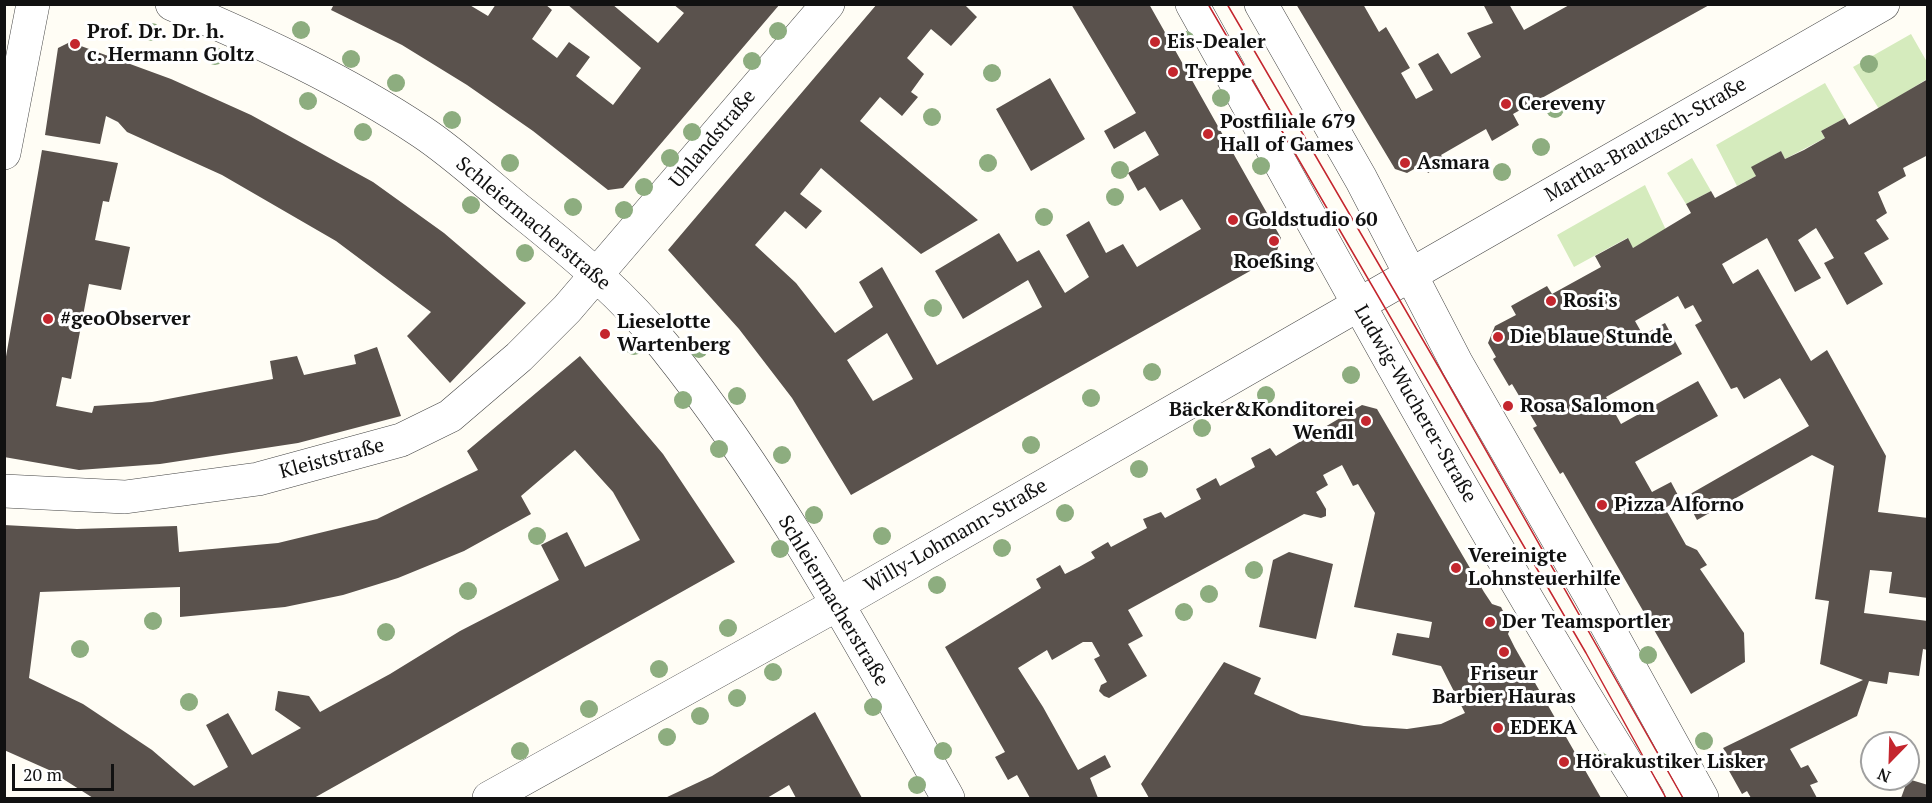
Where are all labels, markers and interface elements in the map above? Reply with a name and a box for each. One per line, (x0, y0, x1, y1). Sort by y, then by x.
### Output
place label: Prof. Dr. Dr. h. c. Hermann Goltz (87, 20, 254, 67)
place label: Eis-Dealer (1167, 30, 1266, 54)
marker: Eis-Dealer (1148, 35, 1162, 49)
marker: Prof. Dr. Dr. h. c. Hermann Goltz (68, 37, 82, 51)
place label: Treppe (1185, 60, 1252, 84)
marker: Treppe (1166, 65, 1180, 79)
street label: Martha-Brautzsch-Straße (1541, 72, 1751, 208)
street label: Uhlandstraße (665, 85, 761, 193)
place label: Cereveny (1518, 92, 1605, 116)
marker: Cereveny (1499, 97, 1513, 111)
place label: Postfiliale 679 Hall of Games (1220, 110, 1355, 157)
marker: Postfiliale 679 Hall of Games (1201, 127, 1215, 141)
place label: Asmara (1417, 151, 1490, 175)
street label: Schleiermacherstraße (451, 152, 615, 296)
marker: Asmara (1398, 156, 1412, 170)
place label: Goldstudio 60 (1245, 208, 1378, 232)
marker: Goldstudio 60 (1226, 213, 1240, 227)
marker: Roeßing (1267, 234, 1281, 248)
place label: Roeßing (1234, 250, 1314, 274)
place label: Rosi's (1563, 289, 1618, 313)
marker: Rosi's (1544, 294, 1558, 308)
street label: Ludwig-Wucherer-Straße (1349, 301, 1481, 507)
place label: #geoObserver (60, 307, 190, 331)
place label: Lieselotte Wartenberg (617, 310, 730, 357)
marker: #geoObserver (41, 312, 55, 326)
place label: Die blaue Stunde (1510, 325, 1673, 349)
marker: Lieselotte Wartenberg (598, 327, 612, 341)
marker: Die blaue Stunde (1491, 330, 1505, 344)
place label: Rosa Salomon (1520, 394, 1655, 418)
place label: Bäcker&Konditorei Wendl (1169, 398, 1354, 445)
marker: Rosa Salomon (1501, 399, 1515, 413)
marker: Bäcker&Konditorei Wendl (1359, 414, 1373, 428)
street label: Kleiststraße (277, 433, 387, 485)
street label: Willy-Lohmann-Straße (860, 474, 1052, 598)
place label: Pizza Alforno (1614, 493, 1744, 517)
marker: Pizza Alforno (1595, 498, 1609, 512)
street label: Schleiermacherstraße (773, 511, 893, 691)
place label: Vereinigte Lohnsteuerhilfe (1468, 544, 1621, 591)
marker: Vereinigte Lohnsteuerhilfe (1449, 561, 1463, 575)
place label: Der Teamsportler (1502, 610, 1670, 634)
marker: Der Teamsportler (1483, 615, 1497, 629)
marker: Friseur Barbier Hauras (1497, 645, 1511, 659)
place label: Friseur Barbier Hauras (1432, 662, 1576, 709)
place label: EDEKA (1510, 716, 1577, 740)
marker: EDEKA (1491, 721, 1505, 735)
north arrow (1860, 731, 1920, 791)
place label: Hörakustiker Lisker (1576, 750, 1765, 774)
scale bar (15, 752, 117, 790)
marker: Hörakustiker Lisker (1557, 755, 1571, 769)
text: 20 m (23, 762, 62, 786)
text: N (1874, 763, 1894, 788)

